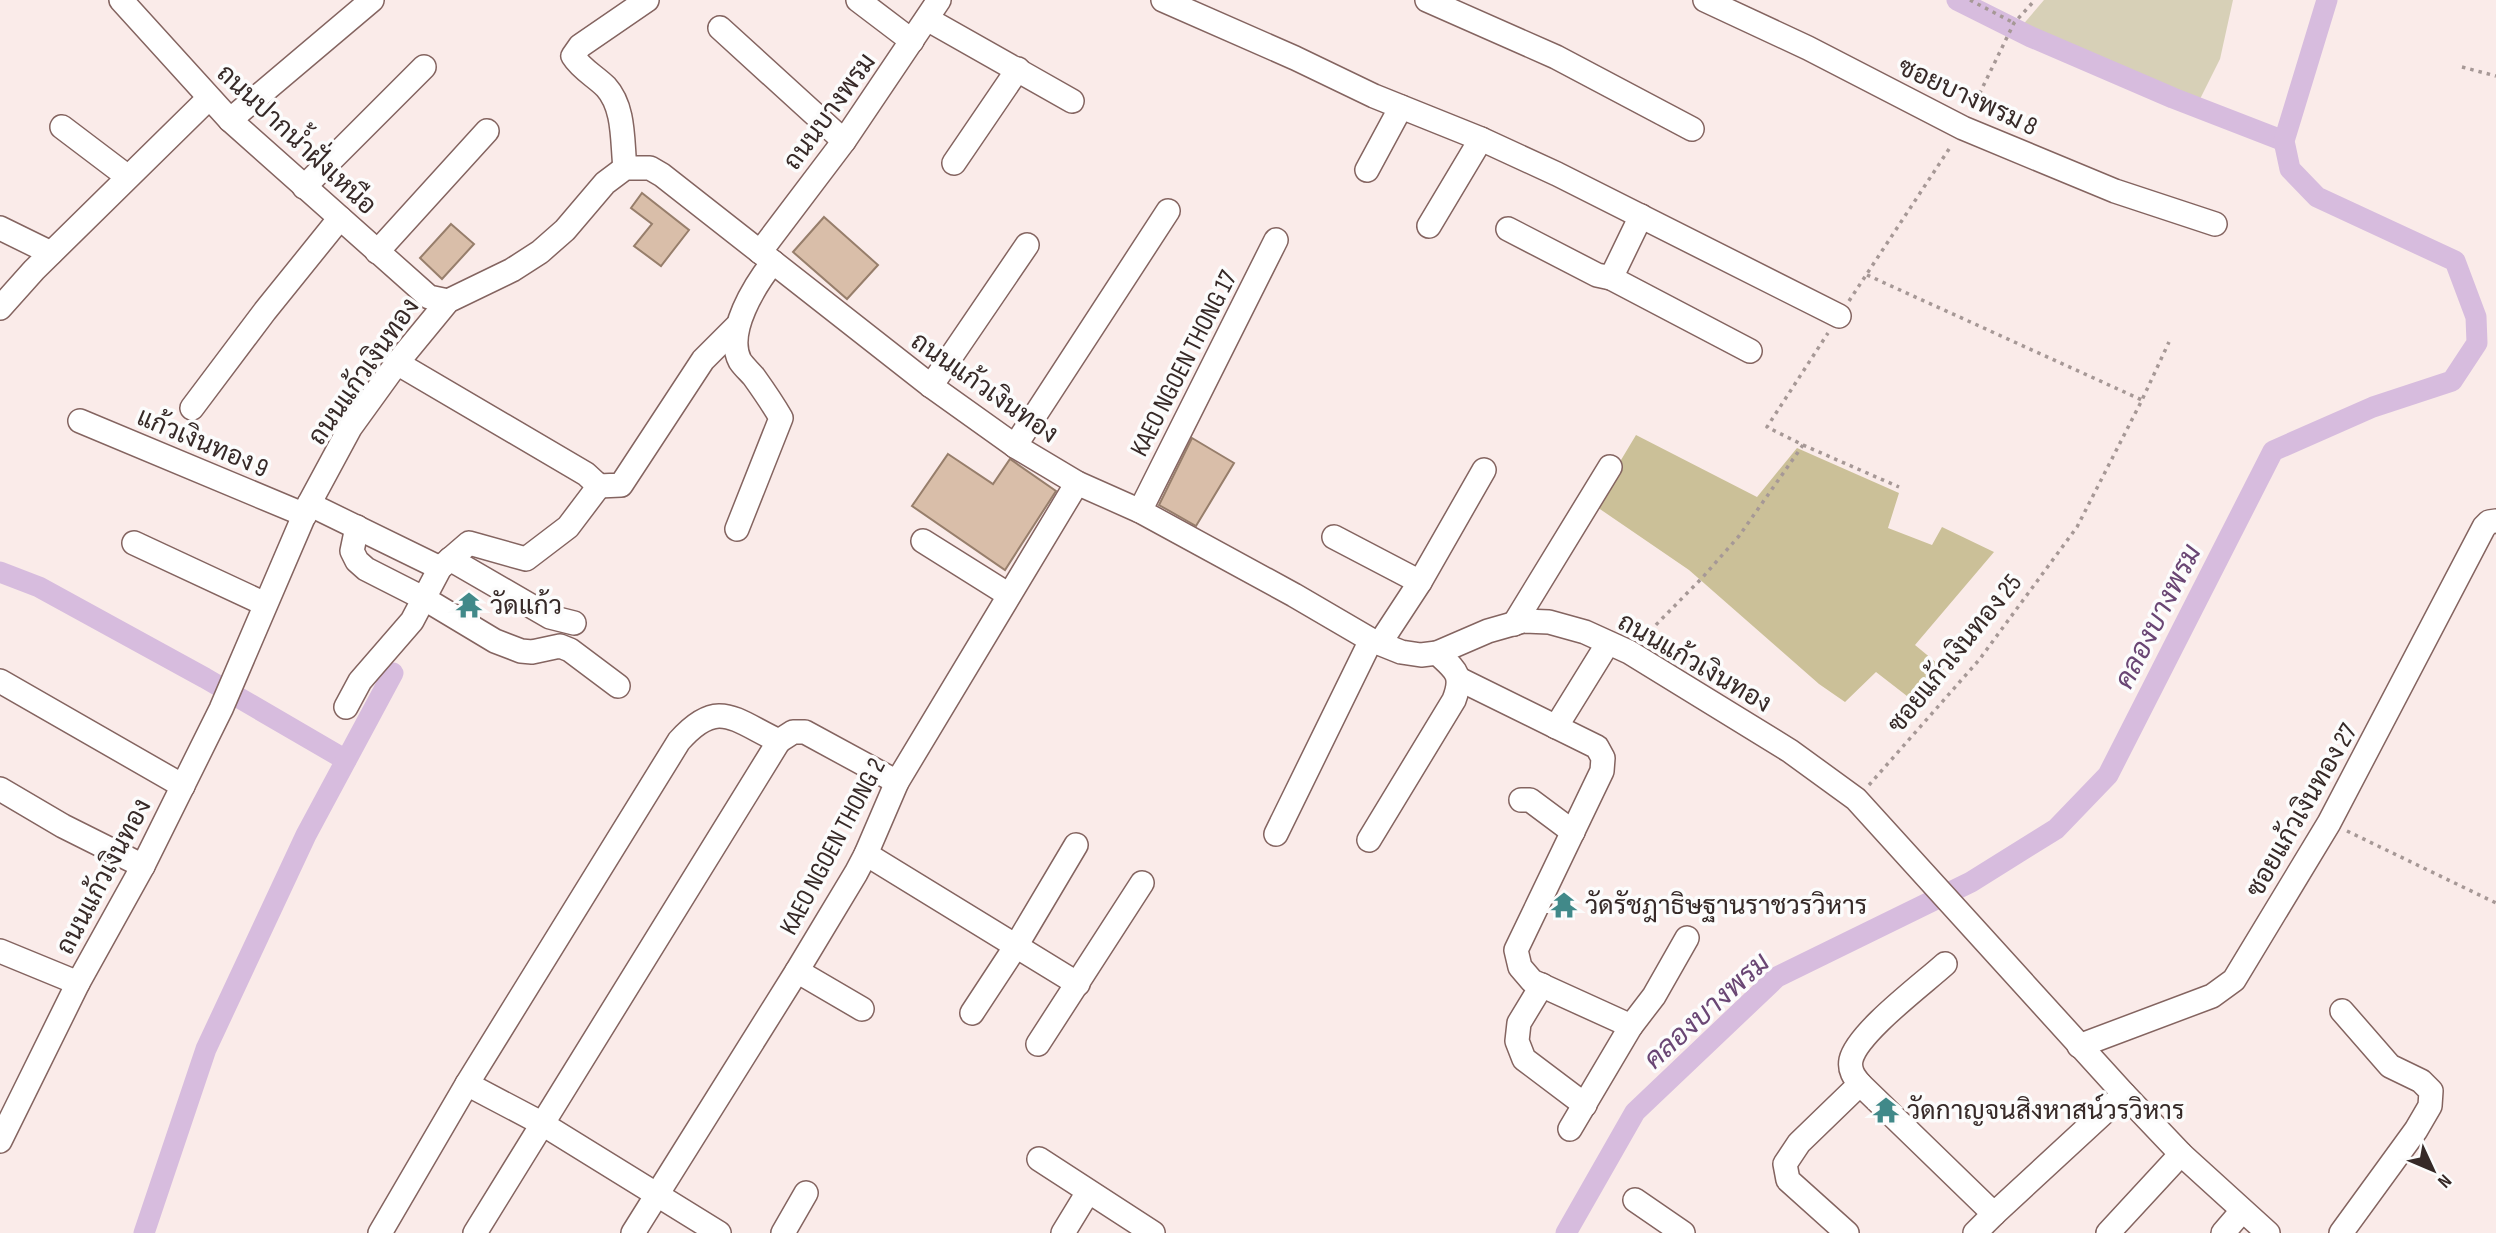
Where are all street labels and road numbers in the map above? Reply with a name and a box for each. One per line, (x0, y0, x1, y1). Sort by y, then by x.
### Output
street label: ถนนบางพรม (778, 47, 883, 176)
street label: ซอยบางพรม 8 (1893, 52, 2042, 143)
street label: ถนนปากน้ำฝั่งเหนือ (210, 53, 387, 222)
street label: KAEO NGOEN THONG 17 (1124, 265, 1245, 462)
street label: ถนนแก้วเงินทอง (301, 291, 426, 451)
street label: ถนนแก้วเงินทอง (905, 325, 1065, 450)
street label: แก้วเงินทอง 9 (132, 400, 273, 485)
street label: ซอยแก้วเงินทอง 25 (1880, 567, 2029, 740)
street label: ถนนแก้วเงินทอง (1612, 605, 1778, 720)
street label: ซอยแก้วเงินทอง 27 (2238, 717, 2365, 903)
street label: KAEO NGOEN THONG 2 (774, 753, 893, 940)
street label: ถนนแก้วเงินทอง (48, 792, 158, 960)

